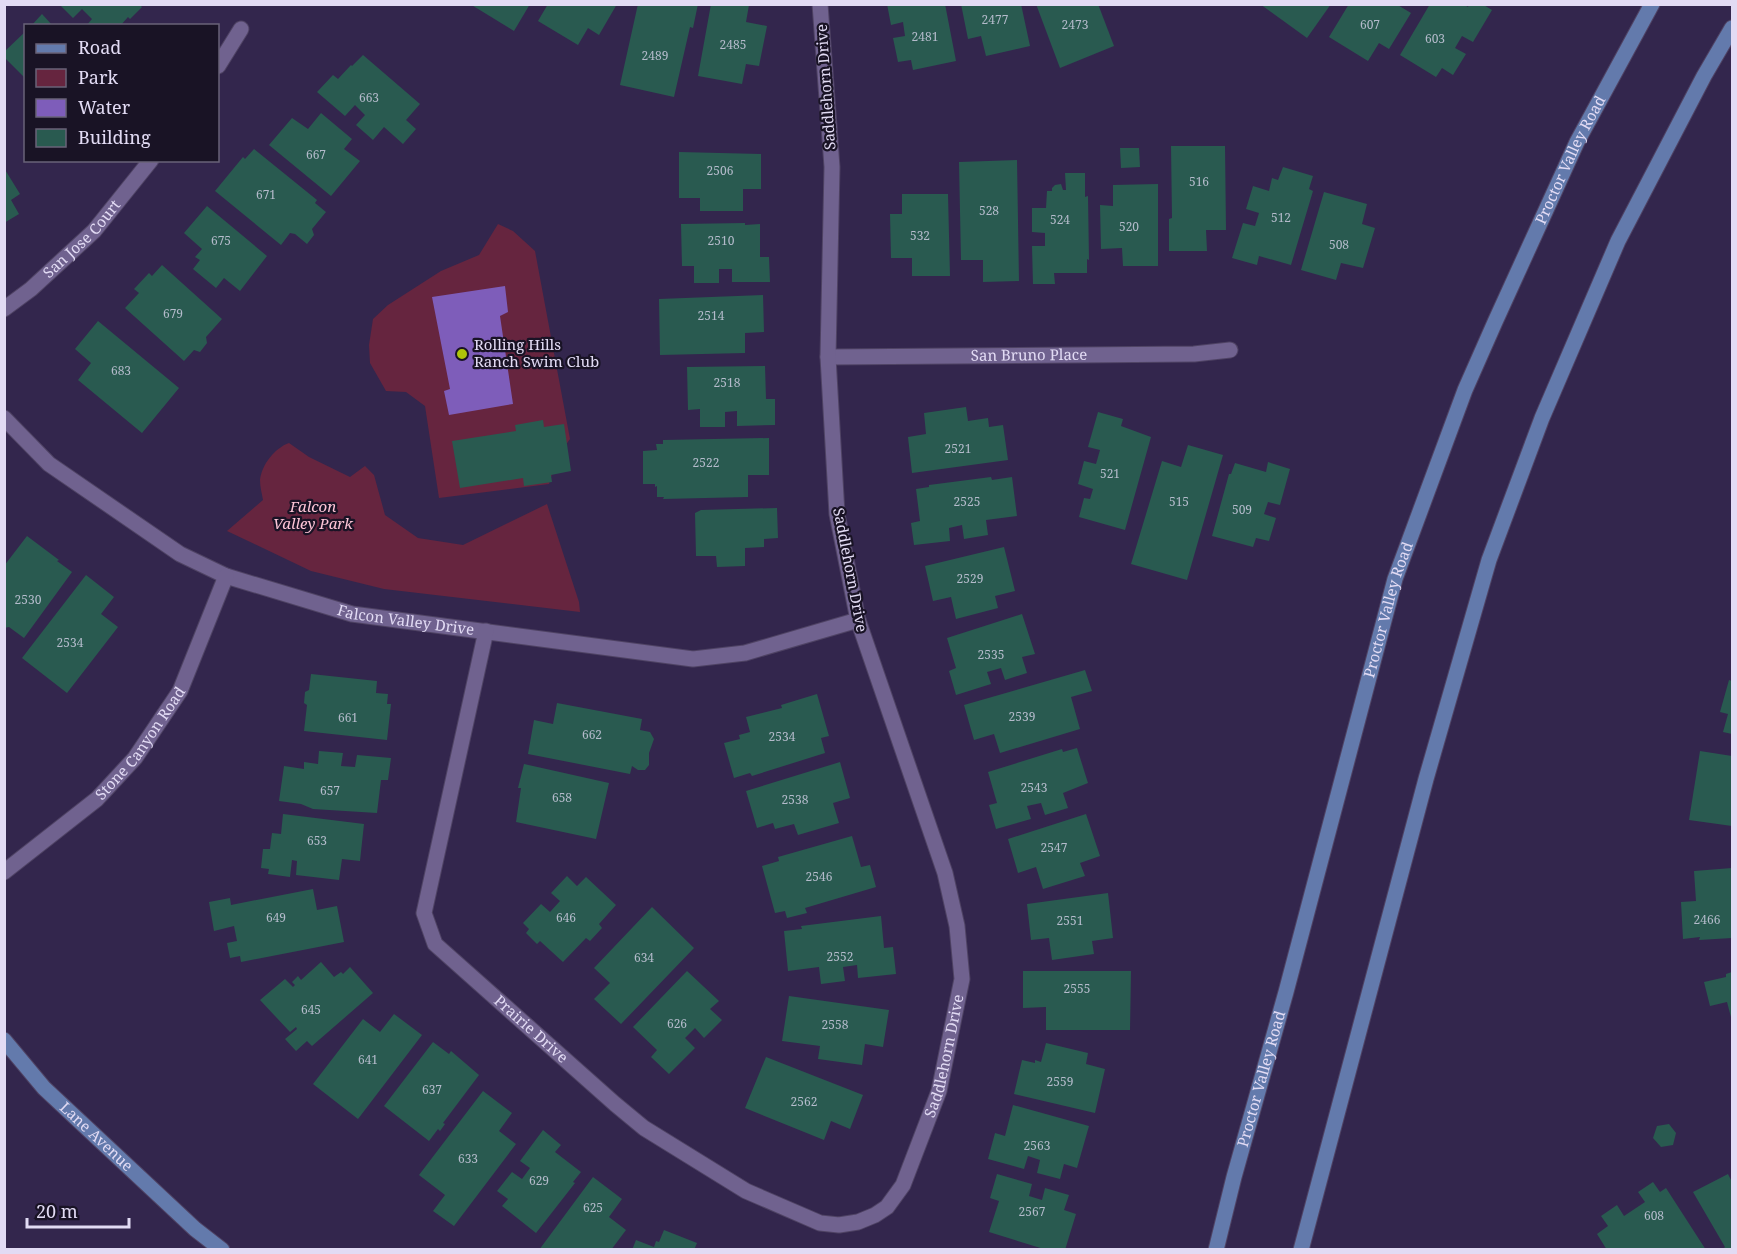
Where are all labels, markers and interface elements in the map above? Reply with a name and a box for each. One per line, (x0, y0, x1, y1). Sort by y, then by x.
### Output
house number: 2477 (982, 11, 1009, 28)
house number: 2473 (1062, 16, 1089, 33)
house number: 607 (1360, 16, 1380, 33)
legend (24, 24, 219, 162)
street label: Saddlehorn Drive (811, 24, 839, 151)
house number: 2481 (912, 28, 938, 45)
house number: 603 (1425, 30, 1445, 47)
text: Road (78, 35, 121, 59)
house number: 2485 (720, 36, 746, 53)
house number: 2489 (642, 47, 668, 64)
text: Park (78, 65, 118, 89)
house number: 663 (359, 89, 379, 106)
street label: Proctor Valley Road (1530, 92, 1609, 227)
text: Water (78, 95, 131, 119)
text: Building (78, 125, 151, 149)
house number: 667 (306, 146, 326, 163)
house number: 2506 (707, 162, 734, 179)
house number: 516 (1189, 173, 1209, 190)
house number: 671 (256, 186, 276, 203)
street label: San Jose Court (38, 195, 124, 282)
house number: 528 (979, 202, 999, 219)
house number: 512 (1271, 209, 1291, 226)
house number: 524 (1050, 211, 1070, 228)
house number: 520 (1119, 218, 1139, 235)
house number: 532 (910, 227, 930, 244)
house number: 675 (211, 232, 231, 249)
house number: 2510 (708, 232, 735, 249)
house number: 508 (1329, 236, 1349, 253)
house number: 679 (163, 305, 183, 322)
house number: 2514 (698, 307, 725, 324)
place label: Rolling Hills Ranch Swim Club (474, 334, 599, 371)
street label: San Bruno Place (971, 344, 1087, 365)
marker: Rolling Hills Ranch Swim Club (455, 347, 469, 361)
house number: 683 (111, 362, 131, 379)
house number: 2518 (714, 374, 741, 391)
house number: 2521 (945, 440, 971, 457)
house number: 2522 (693, 454, 719, 471)
house number: 521 (1100, 465, 1120, 482)
house number: 2525 (954, 493, 980, 510)
house number: 515 (1169, 493, 1189, 510)
park label: Falcon Valley Park (273, 496, 353, 533)
house number: 509 (1232, 501, 1252, 518)
street label: Saddlehorn Drive (829, 506, 873, 634)
street label: Proctor Valley Road (1358, 539, 1417, 680)
house number: 2529 (957, 570, 983, 587)
house number: 2530 (15, 591, 42, 608)
street label: Falcon Valley Drive (335, 599, 475, 639)
house number: 2534 (57, 634, 84, 651)
house number: 2535 (978, 646, 1004, 663)
street label: Stone Canyon Road (90, 682, 189, 804)
house number: 2539 (1009, 708, 1035, 725)
house number: 661 (338, 709, 358, 726)
house number: 662 (582, 726, 602, 743)
house number: 2534 (769, 728, 796, 745)
house number: 2543 (1021, 779, 1048, 796)
house number: 657 (320, 782, 340, 799)
house number: 658 (552, 789, 572, 806)
house number: 2538 (782, 791, 809, 808)
house number: 653 (307, 832, 327, 849)
house number: 2547 (1041, 839, 1068, 856)
house number: 2546 (806, 868, 833, 885)
house number: 649 (266, 909, 286, 926)
house number: 646 (556, 909, 576, 926)
house number: 2466 (1694, 911, 1721, 928)
house number: 2551 (1057, 912, 1083, 929)
house number: 2552 (827, 948, 853, 965)
house number: 634 (634, 949, 654, 966)
house number: 2555 (1064, 980, 1090, 997)
street label: Prairie Drive (490, 990, 573, 1067)
street label: Saddlehorn Drive (919, 992, 968, 1120)
house number: 645 (301, 1001, 321, 1018)
street label: Proctor Valley Road (1232, 1008, 1289, 1149)
house number: 626 (667, 1015, 687, 1032)
house number: 2558 (822, 1016, 849, 1033)
house number: 641 (358, 1051, 378, 1068)
house number: 2559 (1047, 1073, 1073, 1090)
house number: 637 (422, 1081, 442, 1098)
house number: 2562 (791, 1093, 817, 1110)
street label: Lane Avenue (56, 1097, 138, 1175)
house number: 2563 (1024, 1137, 1051, 1154)
house number: 633 (458, 1150, 478, 1167)
house number: 629 (529, 1172, 549, 1189)
scale bar (27, 1191, 129, 1229)
text: 20 m (36, 1199, 78, 1223)
house number: 625 (583, 1199, 603, 1216)
house number: 2567 (1019, 1203, 1046, 1220)
house number: 608 (1644, 1207, 1664, 1224)

